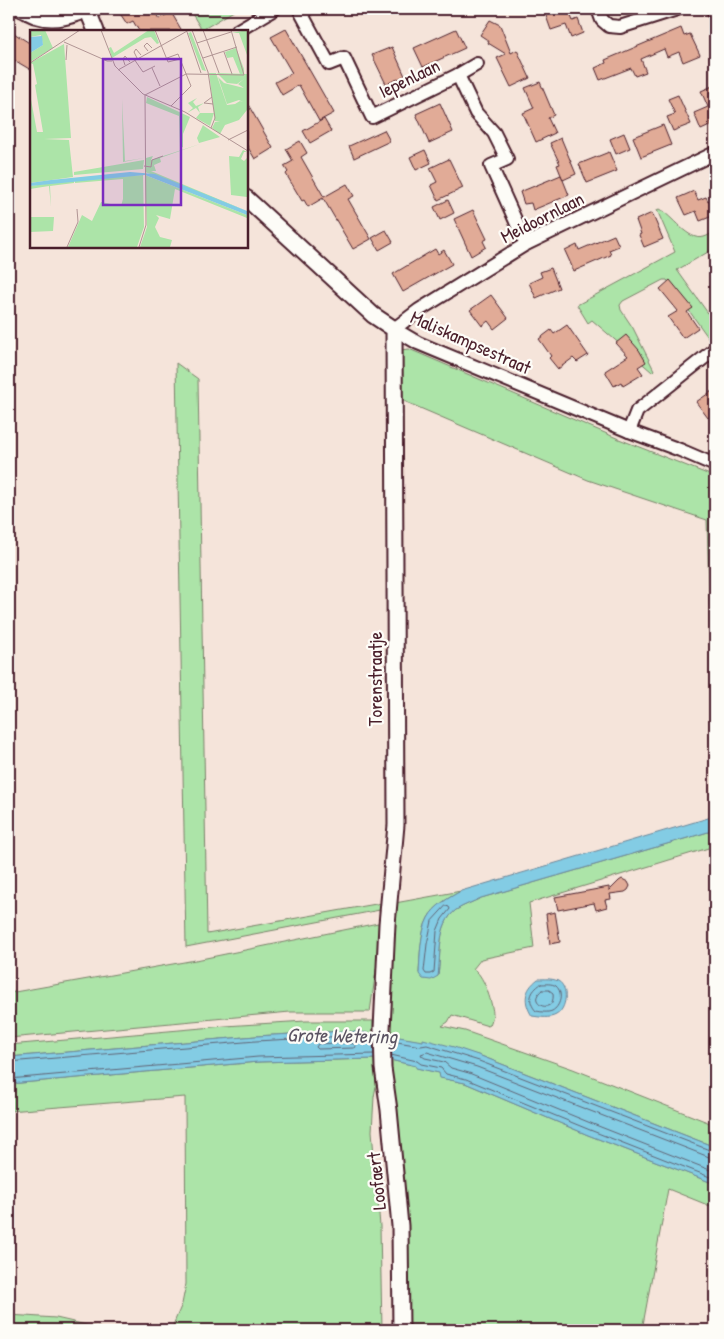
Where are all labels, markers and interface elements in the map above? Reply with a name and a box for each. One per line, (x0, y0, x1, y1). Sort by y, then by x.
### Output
inset map (30, 30, 248, 248)
street label: Iepenlaan (374, 52, 444, 104)
street label: Meidoornlaan (496, 185, 588, 249)
street label: Maliskampsestraat (407, 304, 536, 380)
street label: Torenstraatje (362, 631, 388, 726)
water label: Grote Wetering (287, 1021, 398, 1050)
street label: Loofaert (360, 1150, 392, 1211)

